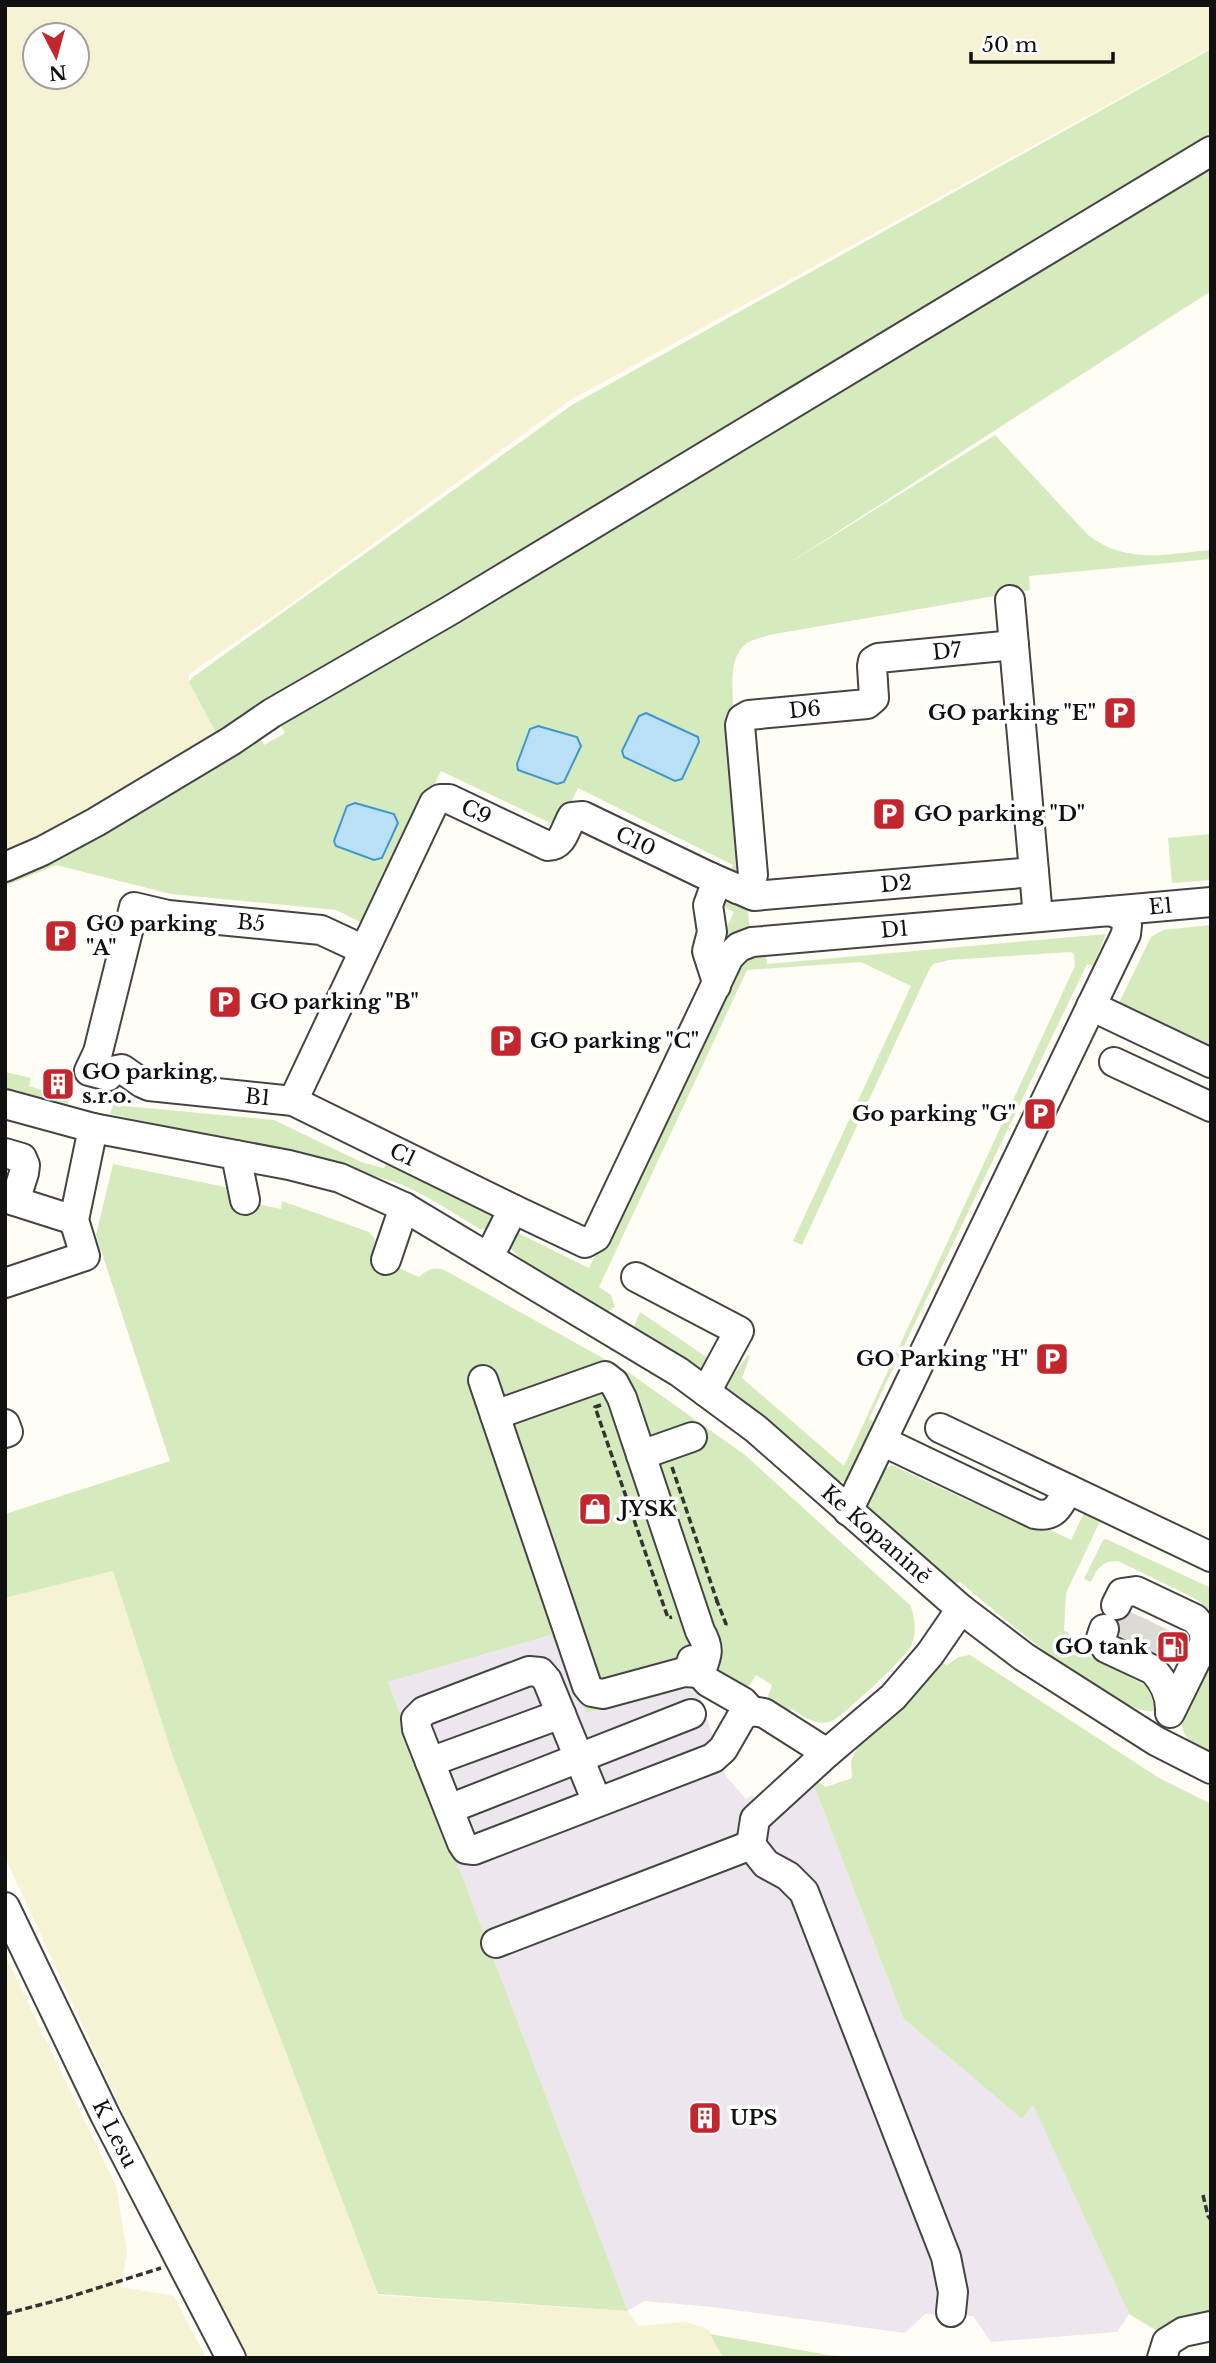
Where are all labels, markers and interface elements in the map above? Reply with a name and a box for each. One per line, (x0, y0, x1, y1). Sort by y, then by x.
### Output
north arrow (21, 21, 91, 91)
scale bar (971, 21, 1113, 65)
text: 50 m (982, 32, 1038, 58)
text: N (48, 60, 68, 85)
street label: D7 (931, 637, 963, 666)
parking icon: GO parking "E" (1101, 694, 1139, 732)
street label: D6 (788, 695, 822, 724)
place label: GO parking "E" (928, 700, 1096, 726)
street label: C9 (457, 794, 495, 830)
parking icon: GO parking "D" (870, 795, 908, 833)
place label: GO parking "D" (914, 801, 1085, 827)
street label: C10 (611, 821, 660, 862)
street label: D2 (879, 870, 913, 898)
street label: E1 (1147, 892, 1174, 921)
street label: B5 (236, 909, 266, 937)
place label: GO parking "A" (86, 911, 218, 961)
street label: D1 (880, 915, 910, 944)
parking icon: GO parking "A" (42, 917, 80, 955)
parking icon: GO parking "B" (206, 983, 244, 1021)
place label: GO parking "B" (250, 989, 419, 1015)
parking icon: GO parking "C" (487, 1022, 525, 1060)
place label: GO parking "C" (530, 1028, 699, 1054)
place label: GO parking, s.r.o. (82, 1059, 218, 1109)
building icon: GO parking, s.r.o. (39, 1065, 77, 1103)
street label: B1 (244, 1083, 272, 1112)
parking icon: Go parking "G" (1021, 1095, 1059, 1133)
place label: Go parking "G" (852, 1101, 1016, 1127)
street label: C1 (385, 1138, 420, 1172)
parking icon: GO Parking "H" (1033, 1340, 1071, 1378)
place label: GO Parking "H" (856, 1346, 1028, 1372)
street label: Ke Kopanině (816, 1479, 936, 1590)
shop icon: JYSK (576, 1490, 614, 1528)
place label: JYSK (616, 1496, 676, 1522)
fuel station icon: GO tank (1154, 1628, 1192, 1666)
place label: GO tank (1055, 1634, 1149, 1660)
street label: K Lesu (87, 2096, 143, 2172)
building icon: UPS (686, 2099, 724, 2137)
place label: UPS (730, 2105, 777, 2131)

